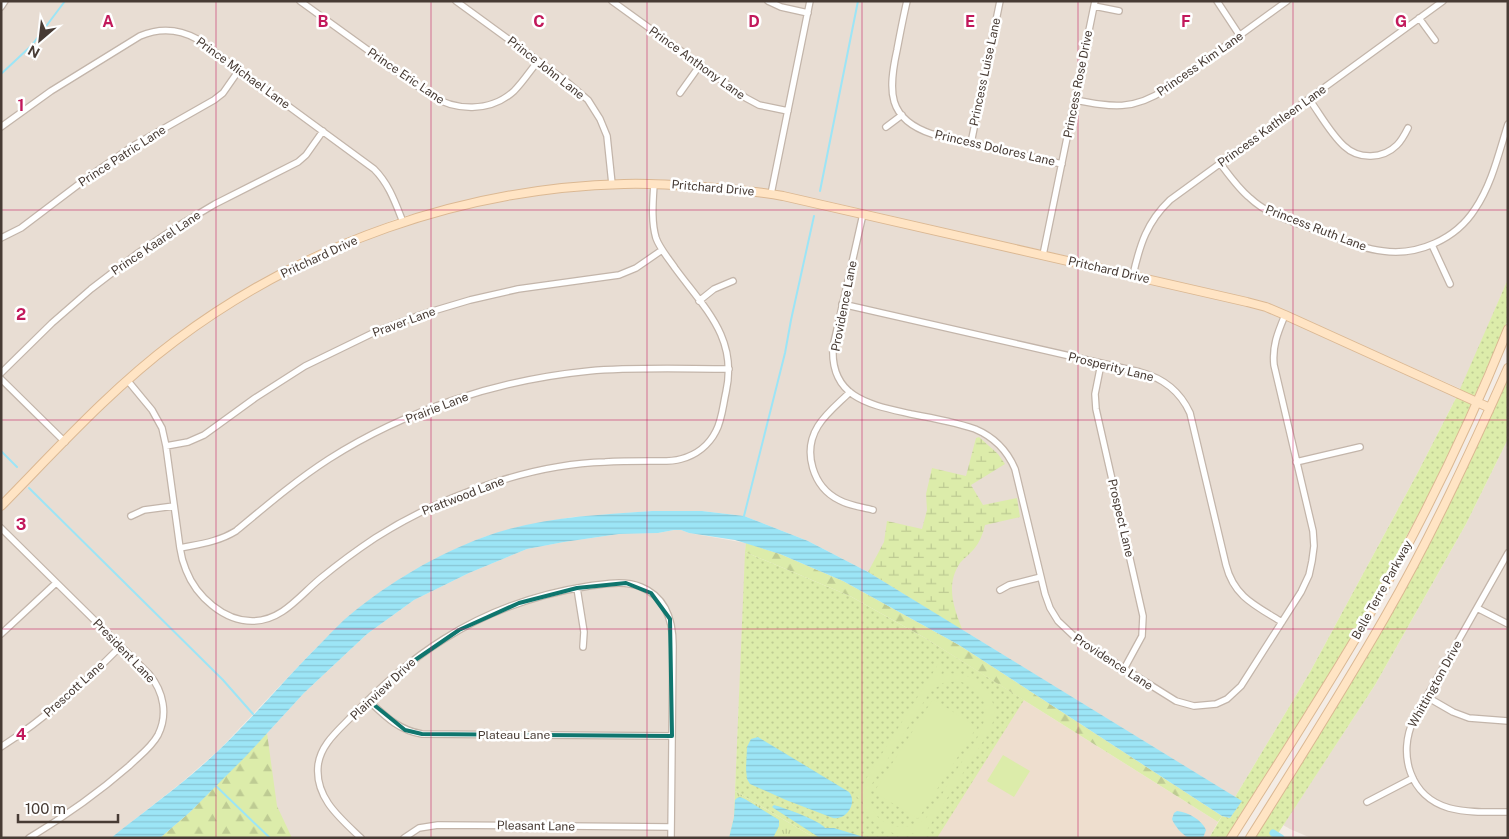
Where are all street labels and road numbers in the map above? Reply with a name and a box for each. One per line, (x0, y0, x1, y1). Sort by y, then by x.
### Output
street label: Princess Luise Lane (967, 16, 1003, 127)
street label: Prince Anthony Lane (646, 24, 748, 103)
street label: Princess Rose Drive (1061, 29, 1095, 139)
street label: Princess Kim Lane (1154, 29, 1246, 99)
street label: Prince Michael Lane (193, 34, 293, 112)
street label: Prince John Lane (505, 34, 587, 102)
street label: Prince Eric Lane (365, 45, 447, 107)
street label: Princess Kathleen Lane (1215, 82, 1329, 170)
street label: Prince Patric Lane (76, 122, 168, 189)
street label: Princess Dolores Lane (933, 127, 1057, 169)
street label: Pritchard Drive (671, 177, 755, 199)
street label: Princess Ruth Lane (1263, 202, 1369, 254)
street label: Prince Kaarel Lane (109, 208, 204, 278)
street label: Pritchard Drive (278, 233, 360, 281)
street label: Pritchard Drive (1067, 254, 1151, 286)
street label: Providence Lane (828, 259, 860, 352)
street label: Praver Lane (371, 304, 438, 340)
street label: Prosperity Lane (1067, 350, 1155, 384)
street label: Prairie Lane (404, 390, 471, 426)
street label: Prattwood Lane (420, 474, 506, 518)
street label: Prospect Lane (1105, 477, 1137, 559)
street label: Belle Terre Parkway (1349, 537, 1415, 642)
street label: President Lane (90, 616, 158, 686)
street label: Providence Lane (1071, 631, 1156, 693)
street label: Whittington Drive (1405, 638, 1465, 730)
street label: Plainview Drive (347, 655, 419, 723)
street label: Prescott Lane (41, 658, 107, 720)
street label: Plateau Lane (478, 728, 550, 742)
street label: Pleasant Lane (497, 818, 575, 834)

